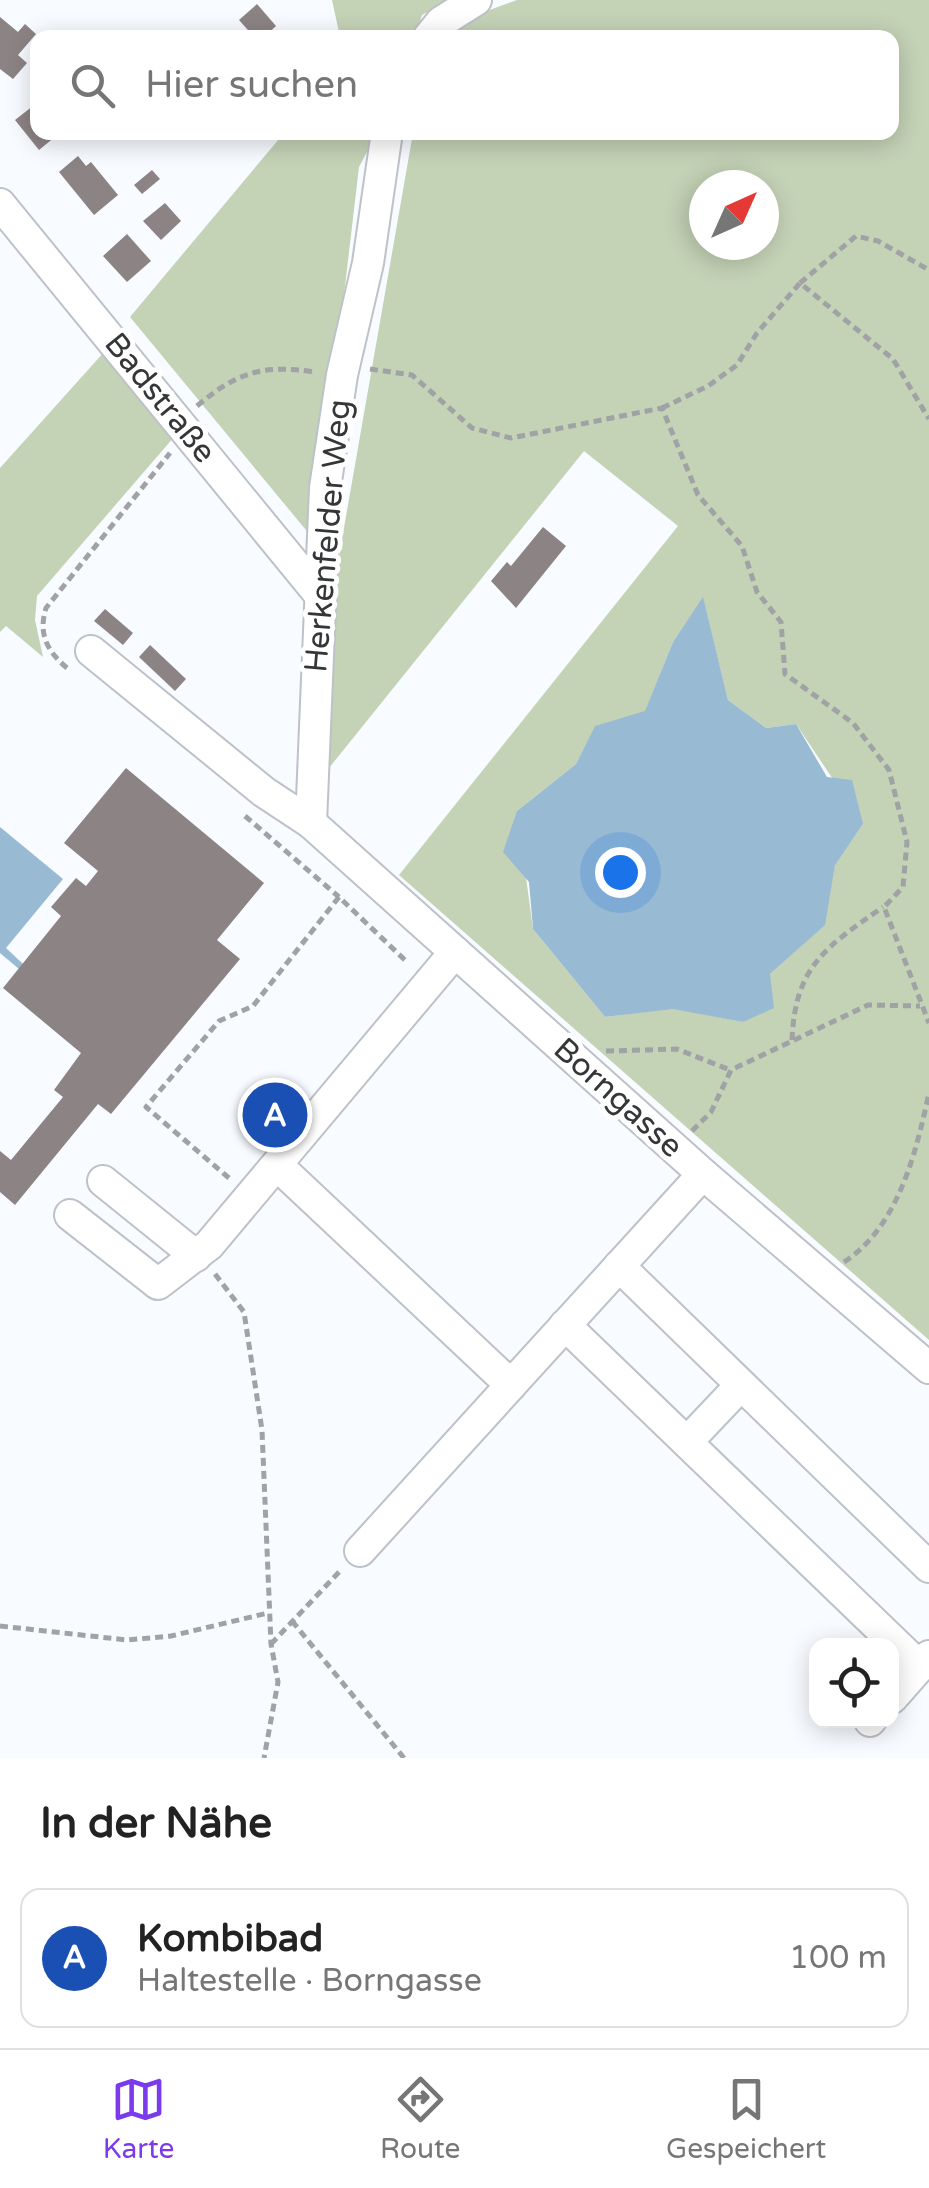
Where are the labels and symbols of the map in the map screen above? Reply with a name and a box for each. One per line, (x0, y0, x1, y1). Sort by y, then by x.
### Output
north arrow (689, 170, 779, 260)
street label: Badstraße (96, 326, 224, 470)
street label: Herkenfelder Weg (297, 398, 359, 674)
your location (595, 847, 646, 898)
street label: Borngasse (546, 1030, 690, 1166)
pin: A (242, 1078, 308, 1152)

